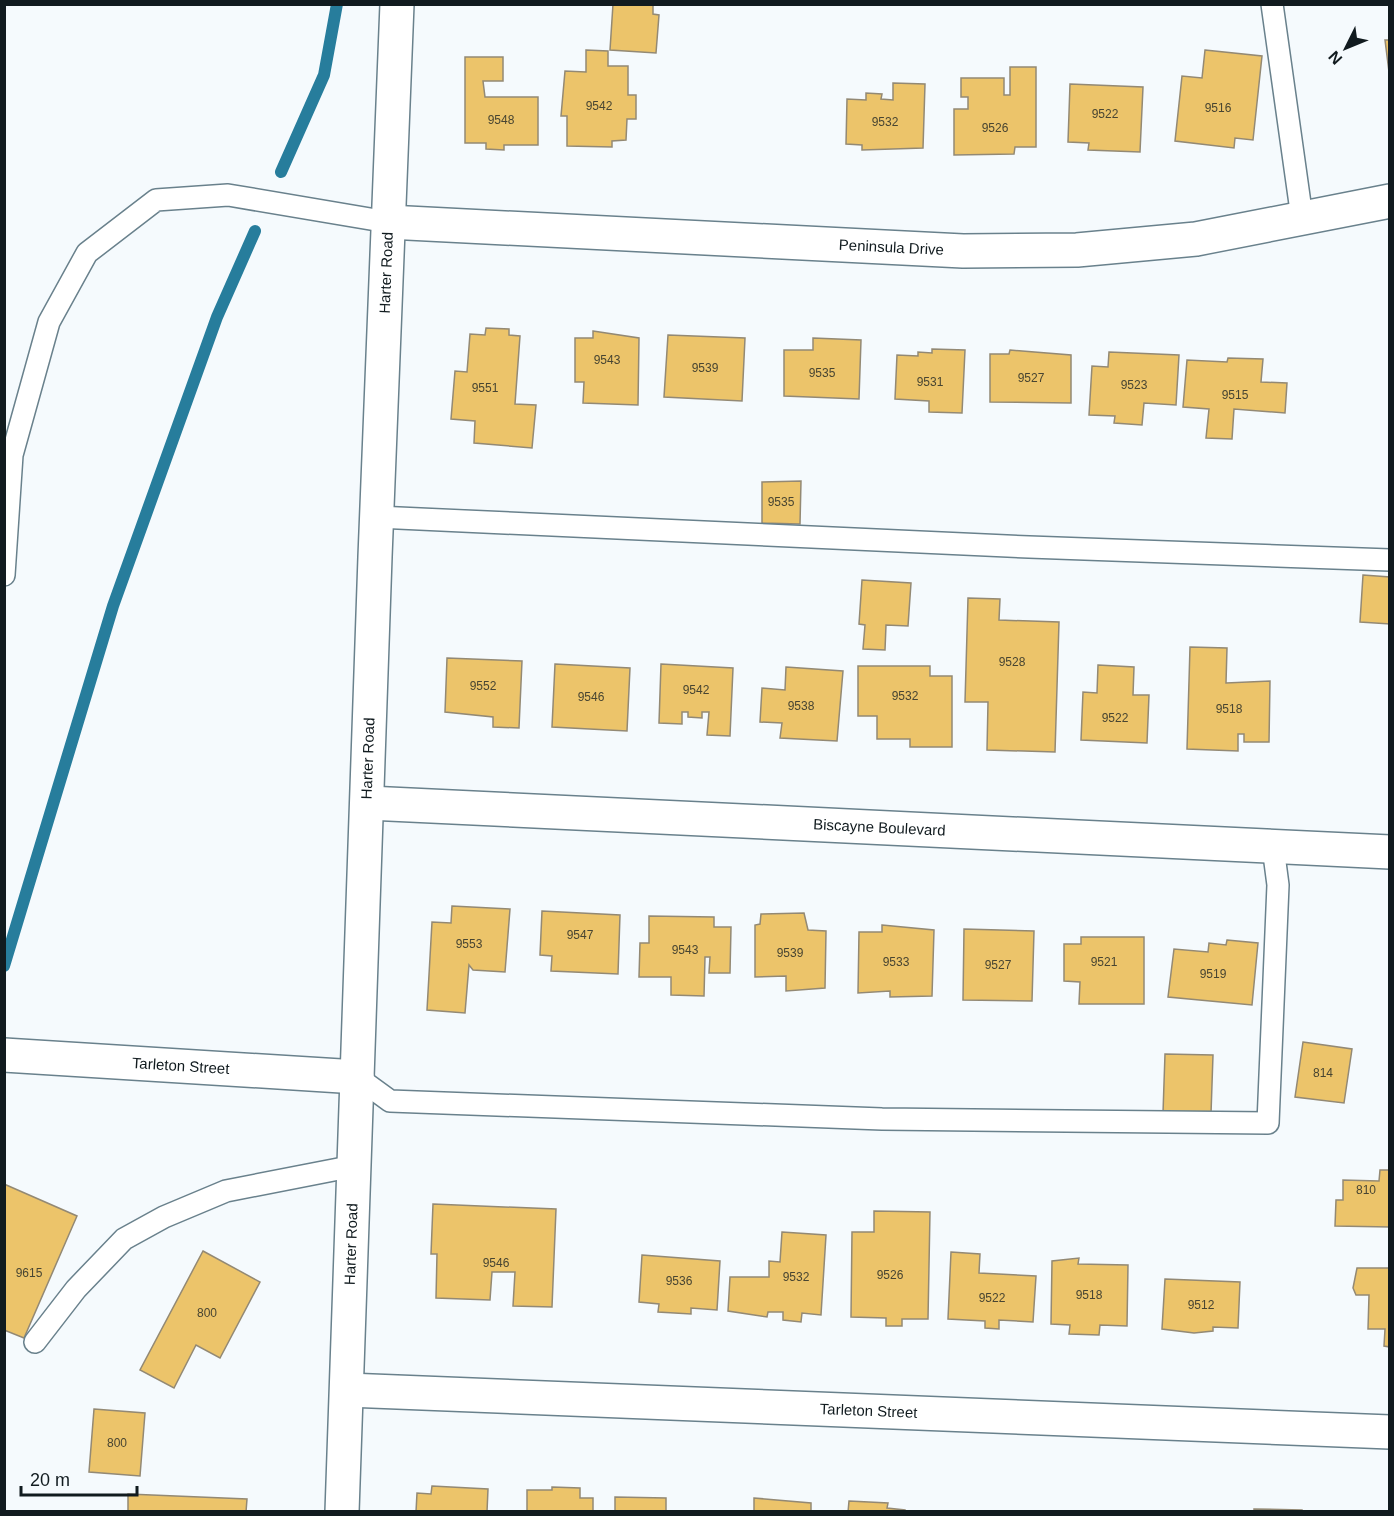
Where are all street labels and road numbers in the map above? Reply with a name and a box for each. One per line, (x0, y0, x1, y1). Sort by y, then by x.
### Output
street label: Harter Road (376, 232, 396, 314)
street label: Peninsula Drive (838, 236, 944, 258)
street label: Harter Road (358, 717, 377, 800)
street label: Biscayne Boulevard (813, 815, 946, 839)
street label: Tarleton Street (131, 1054, 231, 1077)
street label: Harter Road (341, 1203, 361, 1285)
street label: Tarleton Street (819, 1400, 919, 1421)

